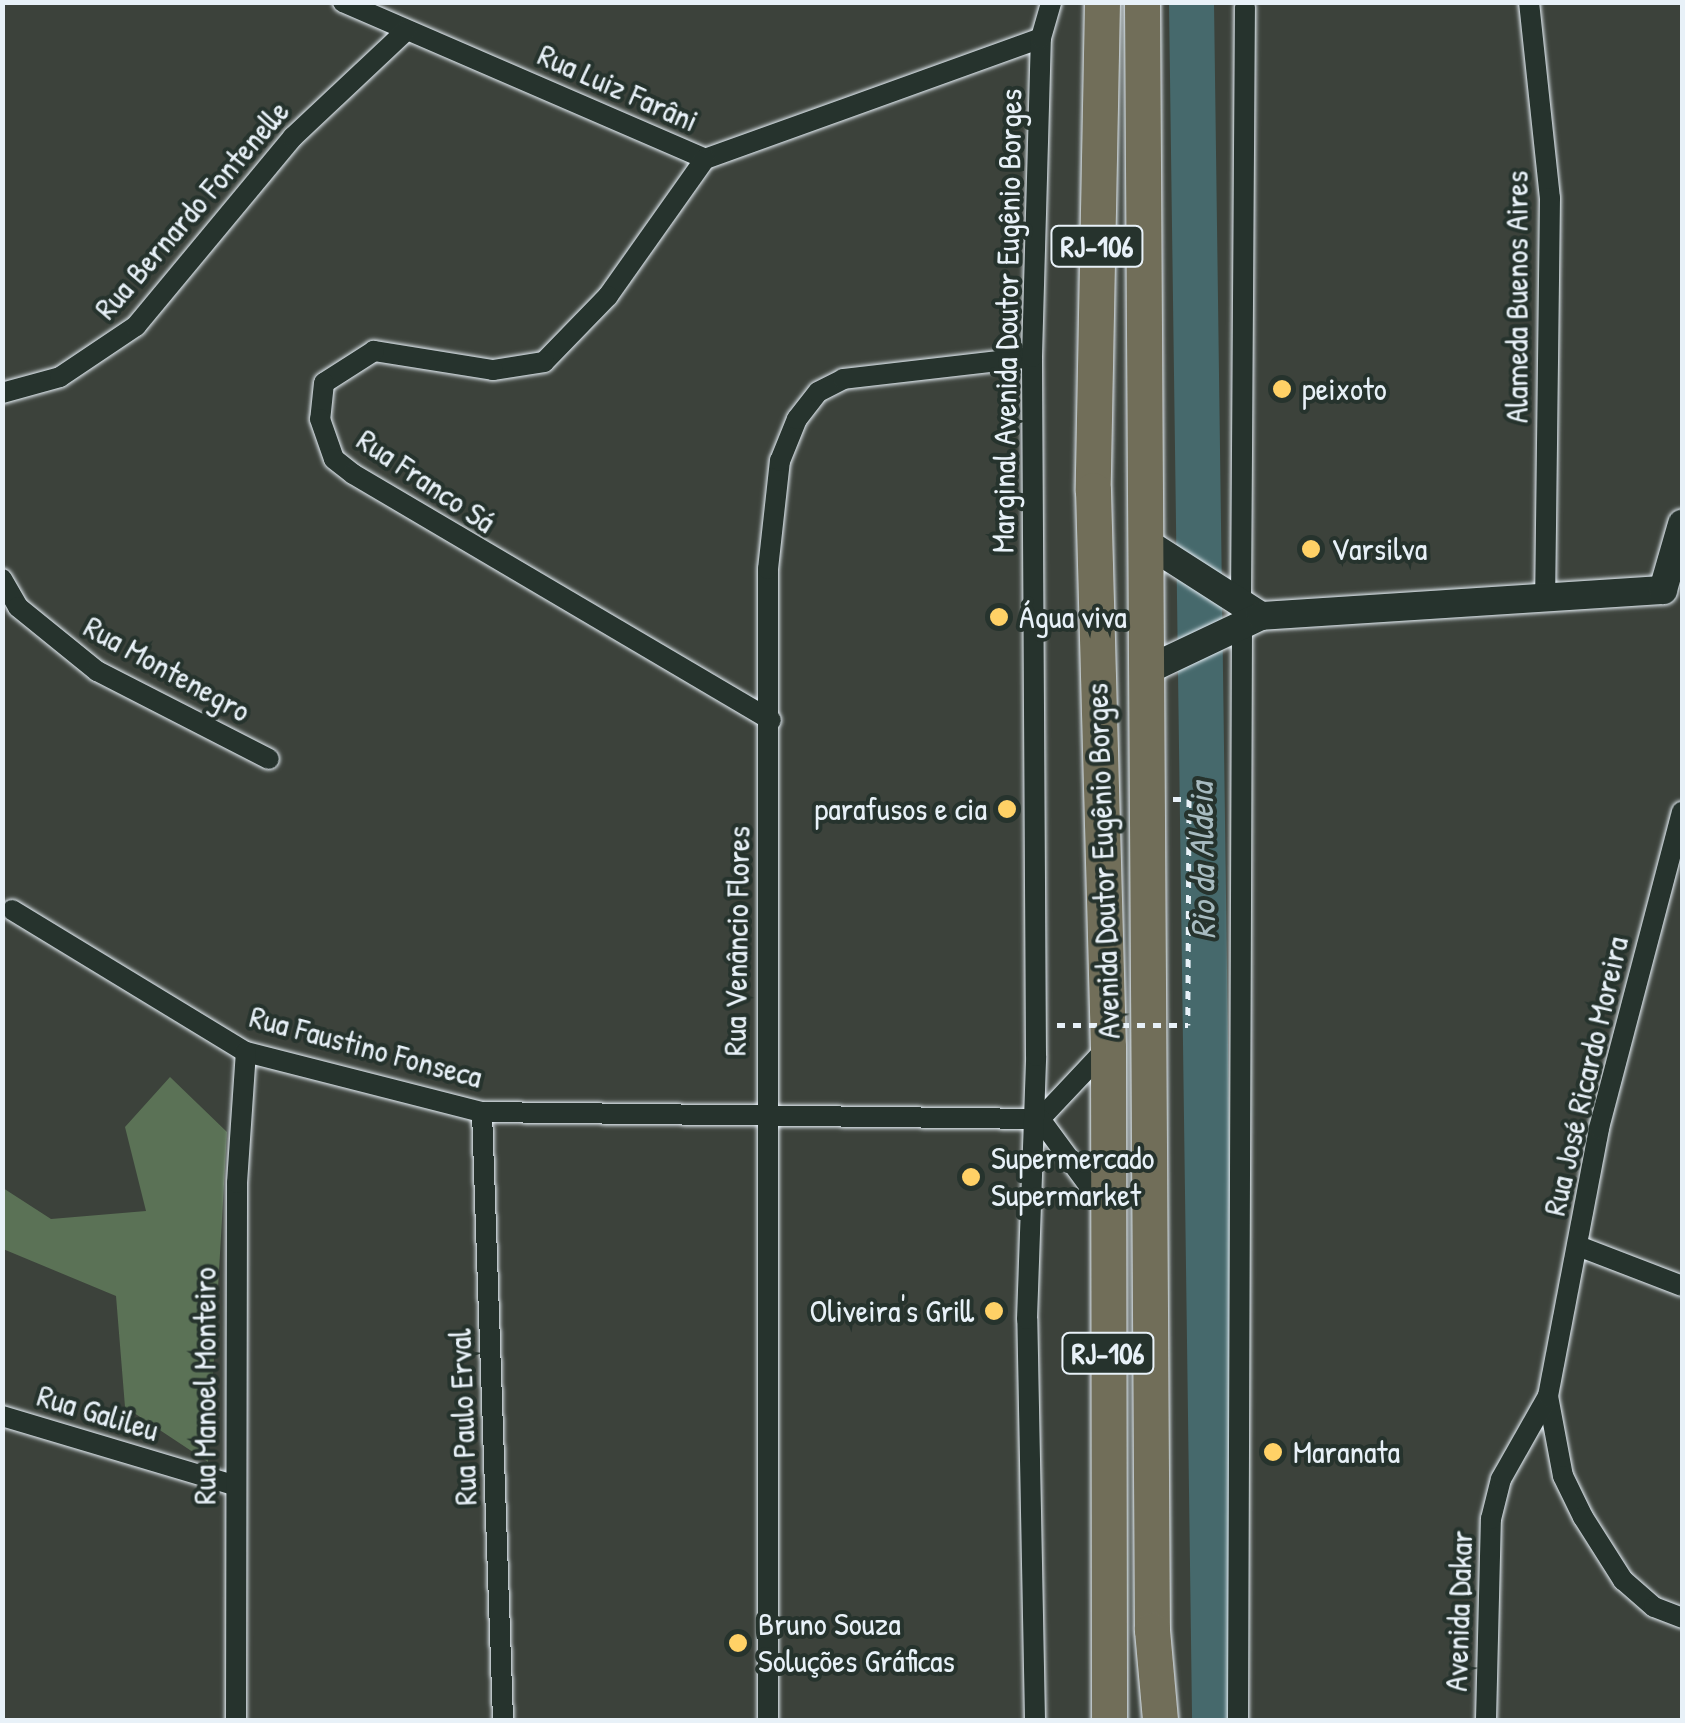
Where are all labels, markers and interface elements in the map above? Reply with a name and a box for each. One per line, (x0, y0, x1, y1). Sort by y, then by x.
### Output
street label: Rua Luiz Farâni (532, 36, 704, 140)
street label: Marginal Avenida Doutor Eugênio Borges (984, 89, 1030, 553)
street label: Rua Bernardo Fontenelle (87, 93, 297, 327)
street label: Alameda Buenos Aires (1498, 171, 1536, 423)
road number: RJ-106 (1050, 221, 1144, 271)
place label: peixoto (1302, 370, 1387, 408)
marker: peixoto (1271, 378, 1293, 400)
street label: Rua Franco Sá (350, 421, 502, 541)
place label: Varsilva (1331, 530, 1427, 568)
marker: Varsilva (1300, 538, 1322, 560)
place label: Água viva (1019, 598, 1127, 636)
marker: Água viva (988, 606, 1010, 628)
street label: Rua Montenegro (77, 608, 257, 730)
street label: Avenida Doutor Eugênio Borges (1078, 682, 1128, 1040)
water label: Rio da Aldeia (1180, 782, 1224, 940)
place label: parafusos e cia (814, 790, 987, 828)
marker: parafusos e cia (996, 798, 1018, 820)
street label: Rua Venâncio Flores (716, 826, 758, 1056)
street label: Rua José Ricardo Moreira (1535, 933, 1637, 1219)
street label: Rua Faustino Fonseca (246, 998, 486, 1096)
place label: Supermercado Supermarket (991, 1140, 1154, 1215)
marker: Supermercado Supermarket (960, 1166, 982, 1188)
street label: Rua Manoel Monteiro (186, 1267, 224, 1505)
place label: Oliveira's Grill (809, 1292, 974, 1330)
marker: Oliveira's Grill (983, 1300, 1005, 1322)
street label: Rua Paulo Erval (441, 1328, 485, 1506)
road number: RJ-106 (1060, 1328, 1156, 1378)
street label: Rua Galileu (33, 1376, 163, 1450)
place label: Maranata (1293, 1433, 1400, 1471)
marker: Maranata (1262, 1441, 1284, 1463)
street label: Avenida Dakar (1437, 1530, 1481, 1692)
place label: Bruno Souza Soluções Gráficas (758, 1606, 955, 1681)
marker: Bruno Souza Soluções Gráficas (727, 1632, 749, 1654)

